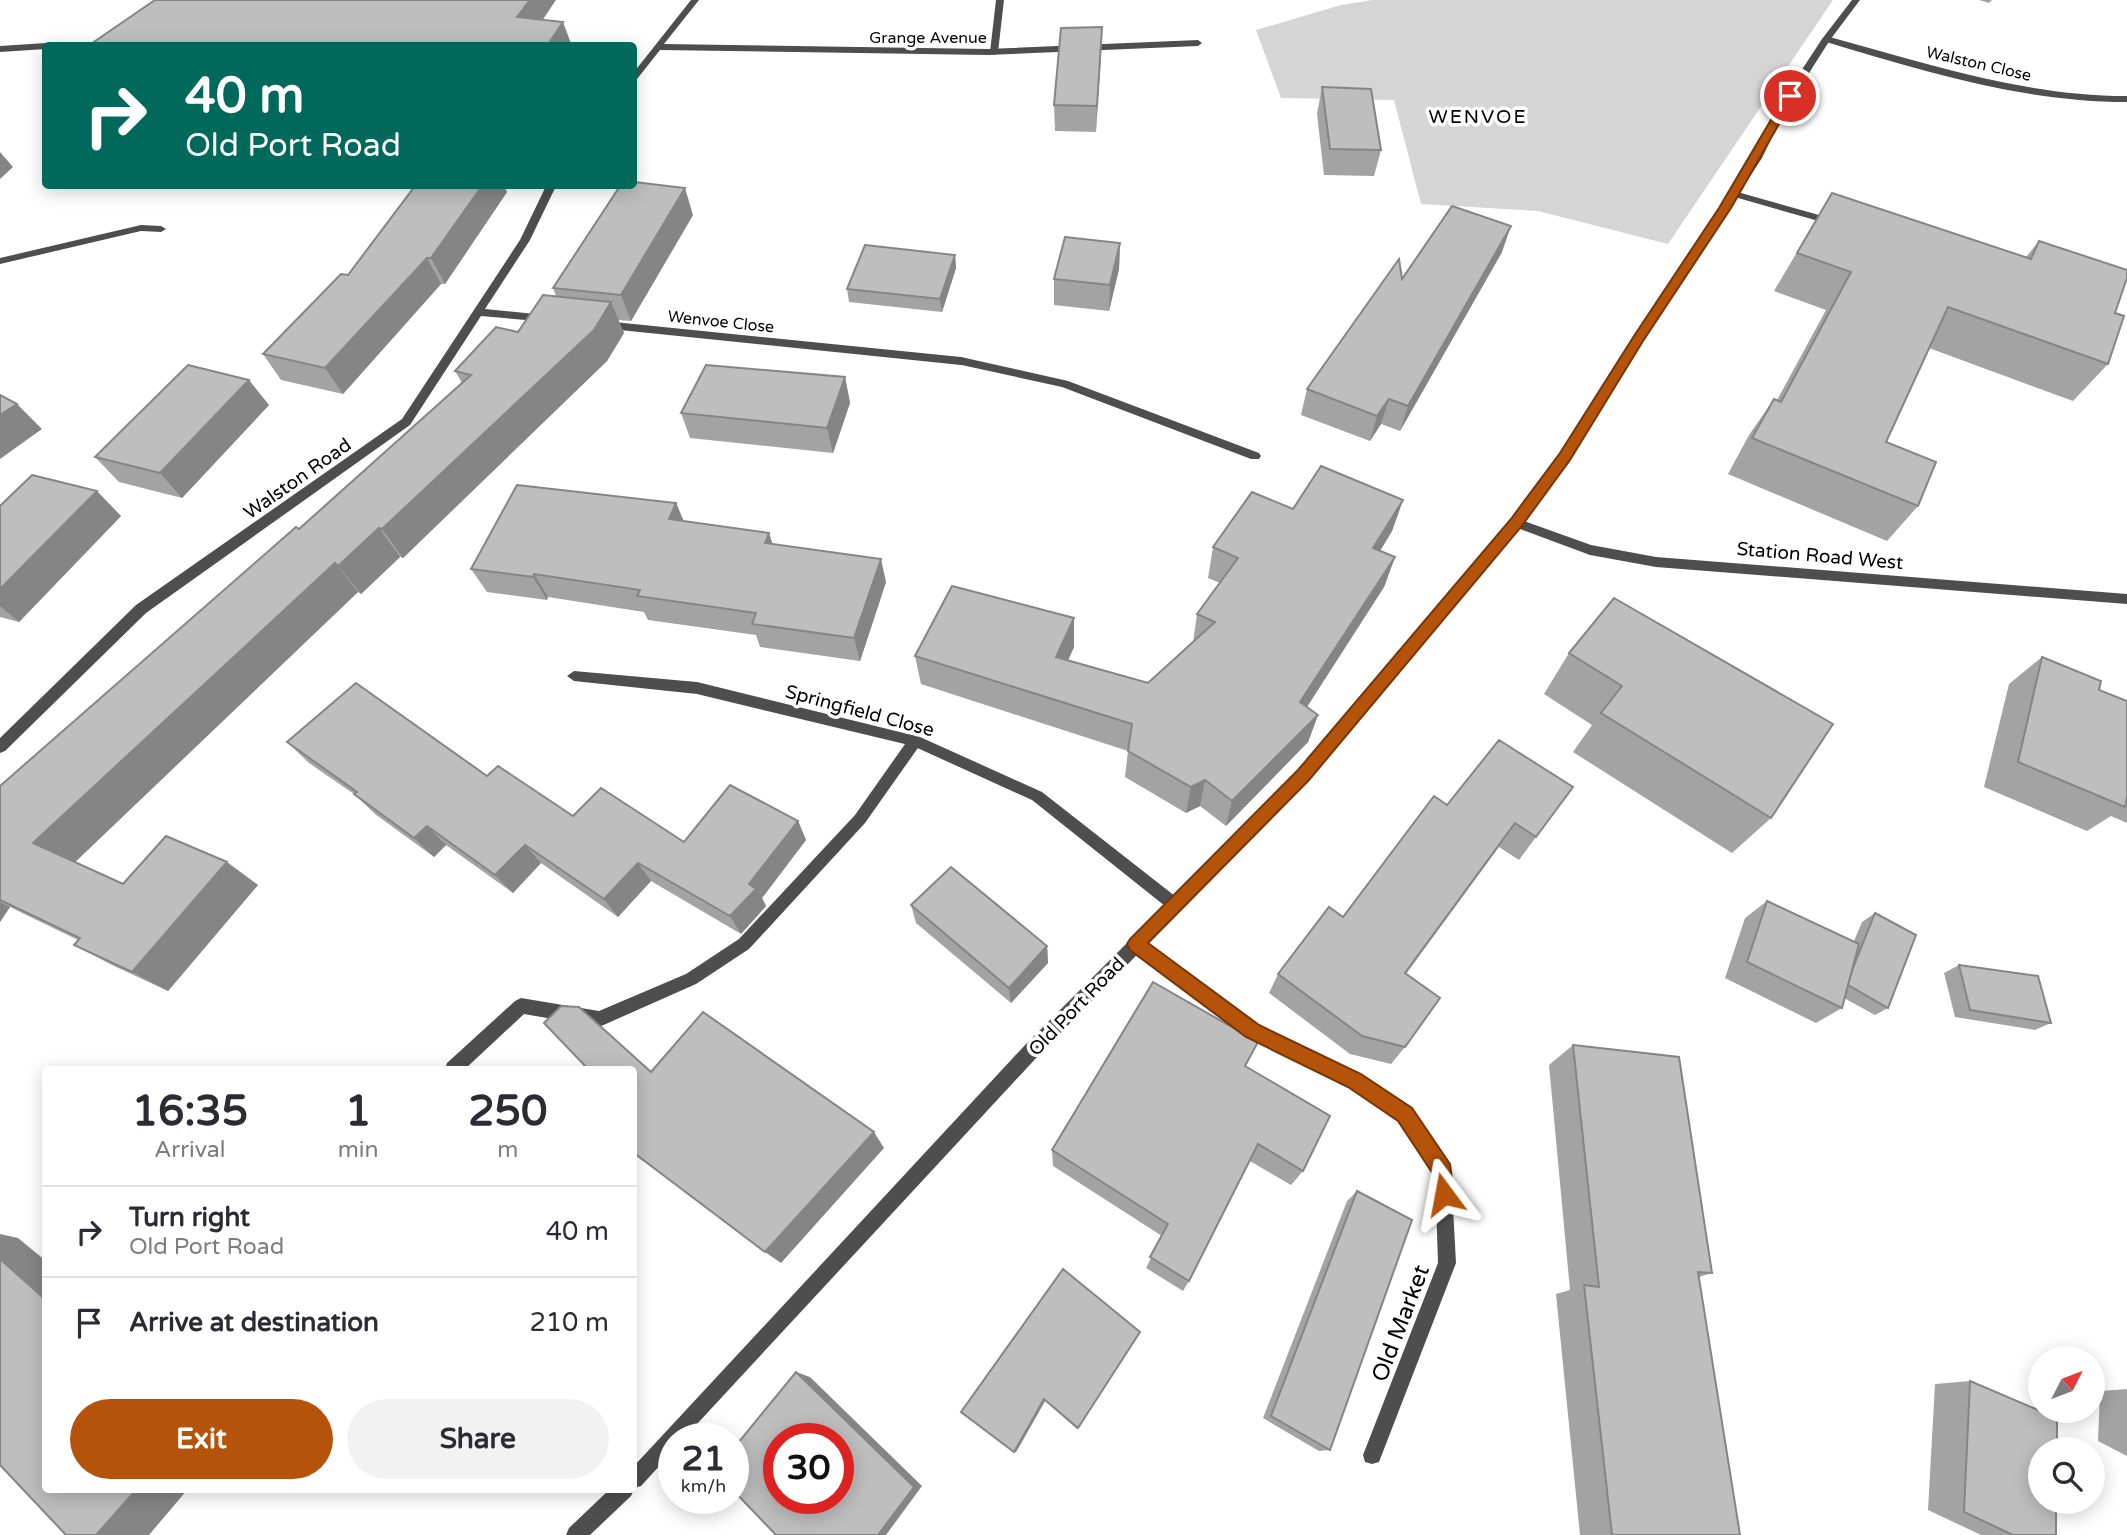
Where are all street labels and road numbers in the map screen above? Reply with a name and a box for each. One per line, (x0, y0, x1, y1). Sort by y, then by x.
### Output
street label: Grange Avenue (869, 28, 987, 48)
street label: Walston Close (1924, 42, 2033, 86)
street label: Wenvoe Close (667, 306, 775, 338)
street label: Walston Road (240, 434, 355, 524)
street label: Station Road West (1736, 538, 1904, 574)
street label: Springfield Close (783, 681, 936, 741)
street label: Old Port Road (1024, 953, 1129, 1060)
street label: Old Market (1366, 1261, 1436, 1386)

